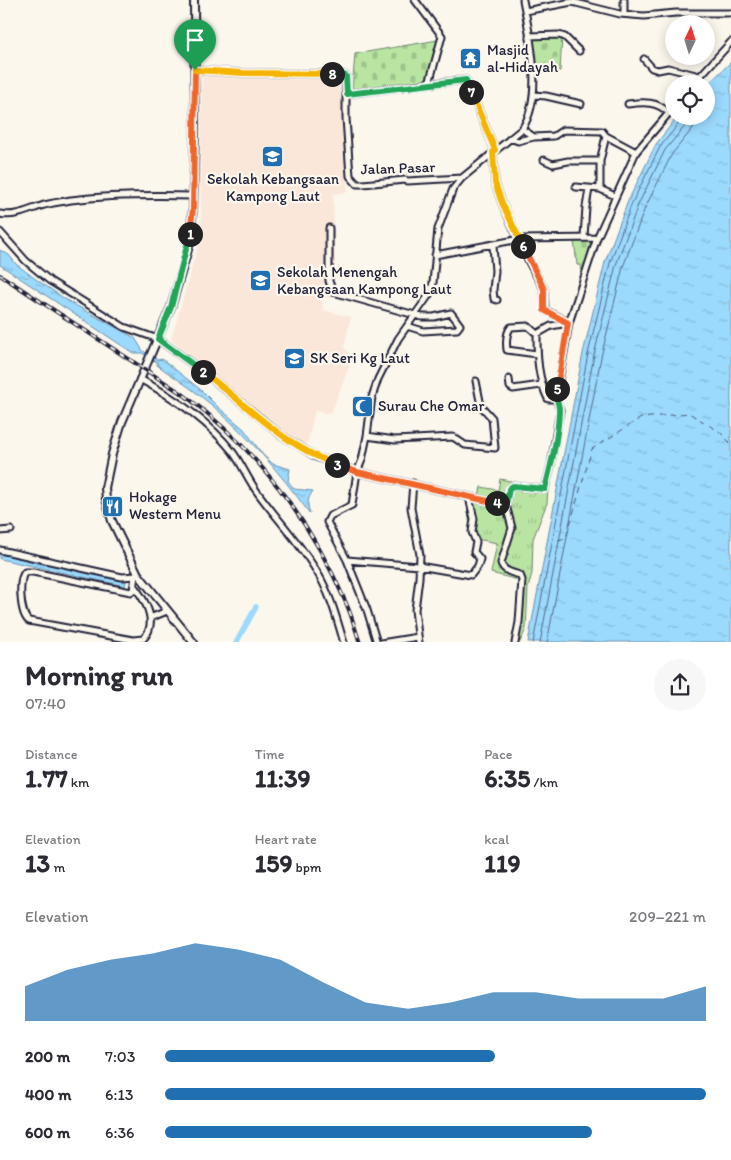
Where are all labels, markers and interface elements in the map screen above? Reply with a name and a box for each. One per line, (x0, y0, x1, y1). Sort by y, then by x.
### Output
north arrow (665, 15, 715, 65)
map controls (665, 15, 715, 125)
pin (174, 19, 216, 70)
icon: arrive (181, 26, 209, 54)
place label: Masjid al-Hidayah (487, 41, 558, 76)
temple icon: Masjid al-Hidayah (459, 47, 483, 71)
pin: 8 (320, 62, 344, 86)
text: 8 (329, 66, 336, 83)
button: locate (665, 75, 715, 125)
pin: 7 (458, 80, 484, 104)
text: 7 (468, 84, 475, 101)
school or university icon: Sekolah Kebangsaan Kampong Laut (261, 144, 285, 168)
street label: Jalan Pasar (360, 158, 436, 178)
place label: Sekolah Kebangsaan Kampong Laut (207, 170, 339, 205)
pin: 1 (178, 222, 202, 246)
text: 1 (187, 226, 194, 243)
pin: 6 (510, 234, 536, 258)
text: 6 (520, 238, 527, 255)
place label: Sekolah Menengah Kebangsaan Kampong Laut (277, 263, 452, 298)
school or university icon: Sekolah Menengah Kebangsaan Kampong Laut (249, 269, 273, 293)
school or university icon: SK Seri Kg Laut (282, 346, 306, 370)
place label: SK Seri Kg Laut (310, 349, 410, 367)
pin: 2 (190, 360, 216, 384)
text: 2 (200, 364, 207, 381)
pin: 5 (544, 376, 570, 402)
text: 5 (554, 381, 561, 398)
mosque icon: Surau Che Omar (350, 394, 374, 418)
place label: Surau Che Omar (378, 397, 485, 415)
pin: 3 (324, 452, 350, 478)
text: 3 (334, 457, 341, 474)
place label: Hokage Western Menu (129, 488, 221, 523)
pin: 4 (484, 490, 510, 516)
restaurant icon: Hokage Western Menu (101, 494, 125, 518)
text: 4 (493, 495, 502, 512)
text: Morning run (25, 658, 173, 692)
button: share (654, 659, 706, 711)
text: 07:40 (25, 694, 66, 713)
text: Distance (25, 746, 77, 763)
text: Time (255, 746, 285, 763)
text: Pace (484, 746, 512, 763)
text: 1.77 (25, 763, 68, 793)
text: 11:39 (255, 763, 311, 793)
text: 6:35 (484, 763, 530, 793)
text: km (68, 774, 89, 791)
text: /km (530, 774, 558, 791)
text: Elevation (25, 831, 81, 848)
text: Heart rate (255, 831, 317, 848)
text: kcal (484, 831, 509, 848)
text: 13 (25, 848, 50, 878)
text: 159 (255, 848, 292, 878)
text: 119 (484, 848, 521, 878)
text: m (50, 859, 65, 876)
text: bpm (292, 859, 322, 876)
text: Elevation (25, 907, 89, 926)
text: 209–221 m (629, 907, 706, 926)
text: 200 m (25, 1047, 70, 1066)
text: 7:03 (105, 1047, 135, 1066)
text: 400 m (25, 1085, 71, 1104)
text: 6:13 (105, 1085, 134, 1104)
text: 600 m (25, 1123, 70, 1142)
text: 6:36 (105, 1123, 135, 1142)

